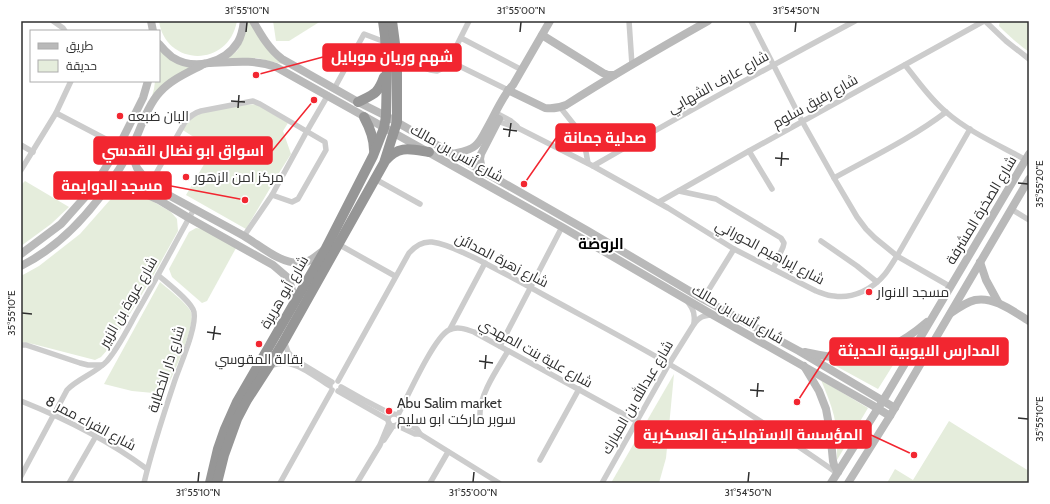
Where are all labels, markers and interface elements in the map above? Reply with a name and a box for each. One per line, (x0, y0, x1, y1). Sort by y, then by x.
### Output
text: 31°55'10"N (225, 4, 269, 17)
text: 31°55'00"N (497, 4, 545, 17)
text: 31°54'50"N (772, 4, 820, 17)
legend (30, 30, 160, 82)
text: طريق (66, 38, 94, 53)
callout: شهم وريان موبايل (323, 44, 461, 71)
street label: شارع عارف الشهابي (664, 47, 773, 120)
text: شهم وريان موبايل (331, 48, 453, 67)
text: حديقة (66, 58, 97, 73)
street label: شارع رفيق سلوم (769, 70, 861, 133)
place label: البان ضبعه (128, 107, 189, 125)
marker: البان ضبعه (115, 111, 125, 121)
street label: شارع أنس بن مالك (407, 120, 507, 186)
callout: صدلية جمانة (556, 124, 655, 151)
text: صدلية جمانة (564, 129, 646, 147)
callout: اسواق ابو نضال القدسي (94, 137, 272, 164)
text: اسواق ابو نضال القدسي (102, 142, 264, 163)
street label: شارع الصخرة المشرفة (941, 152, 1021, 268)
text: 35°55'20"E (1033, 160, 1046, 208)
place label: مركز امن الزهور (193, 168, 284, 186)
callout: مسجد الدوايمة (54, 172, 171, 199)
marker: مركز امن الزهور (181, 172, 191, 182)
text: مسجد الدوايمة (61, 177, 163, 195)
street label: شارع إبراهيم الحوراني (711, 216, 828, 291)
street label: شارع زهرة المدائن (452, 229, 552, 291)
district label: الروضة (578, 235, 624, 253)
street label: شارع أبو هريرة (256, 252, 312, 332)
street label: شارع عروة بن الزبير (94, 253, 161, 352)
street label: شارع أنس بن مالك (689, 280, 787, 348)
place label: مسجد الانوار (876, 283, 949, 301)
marker: مسجد الانوار (864, 287, 874, 297)
text: 35°55'10"E (5, 290, 18, 336)
street label: شارع علية بنت المهدي (475, 314, 596, 394)
street label: شارع دار الخطابة (144, 323, 188, 415)
street label: شارع عبدالله بن المبارك (597, 337, 677, 457)
callout: المدارس الايوبية الحديثة (830, 338, 1008, 365)
marker: بقالة المقوسي (254, 339, 264, 349)
text: المدارس الايوبية الحديثة (838, 342, 1000, 360)
place label: بقالة المقوسي (215, 350, 303, 370)
street label: شارع الفراء ممر 8 (43, 392, 139, 454)
place label: Abu Salim market سوبر ماركت ابو سليم (397, 394, 516, 429)
text: 35°55'10"E (1033, 396, 1046, 442)
marker: Abu Salim market سوبر ماركت ابو سليم (384, 406, 394, 416)
callout: المؤسسة الاستهلاكية العسكرية (635, 421, 871, 448)
text: المؤسسة الاستهلاكية العسكرية (643, 426, 863, 444)
text: 31°55'10"N (176, 486, 220, 499)
text: 31°55'00"N (449, 486, 497, 499)
text: 31°54'50"N (724, 486, 772, 499)

